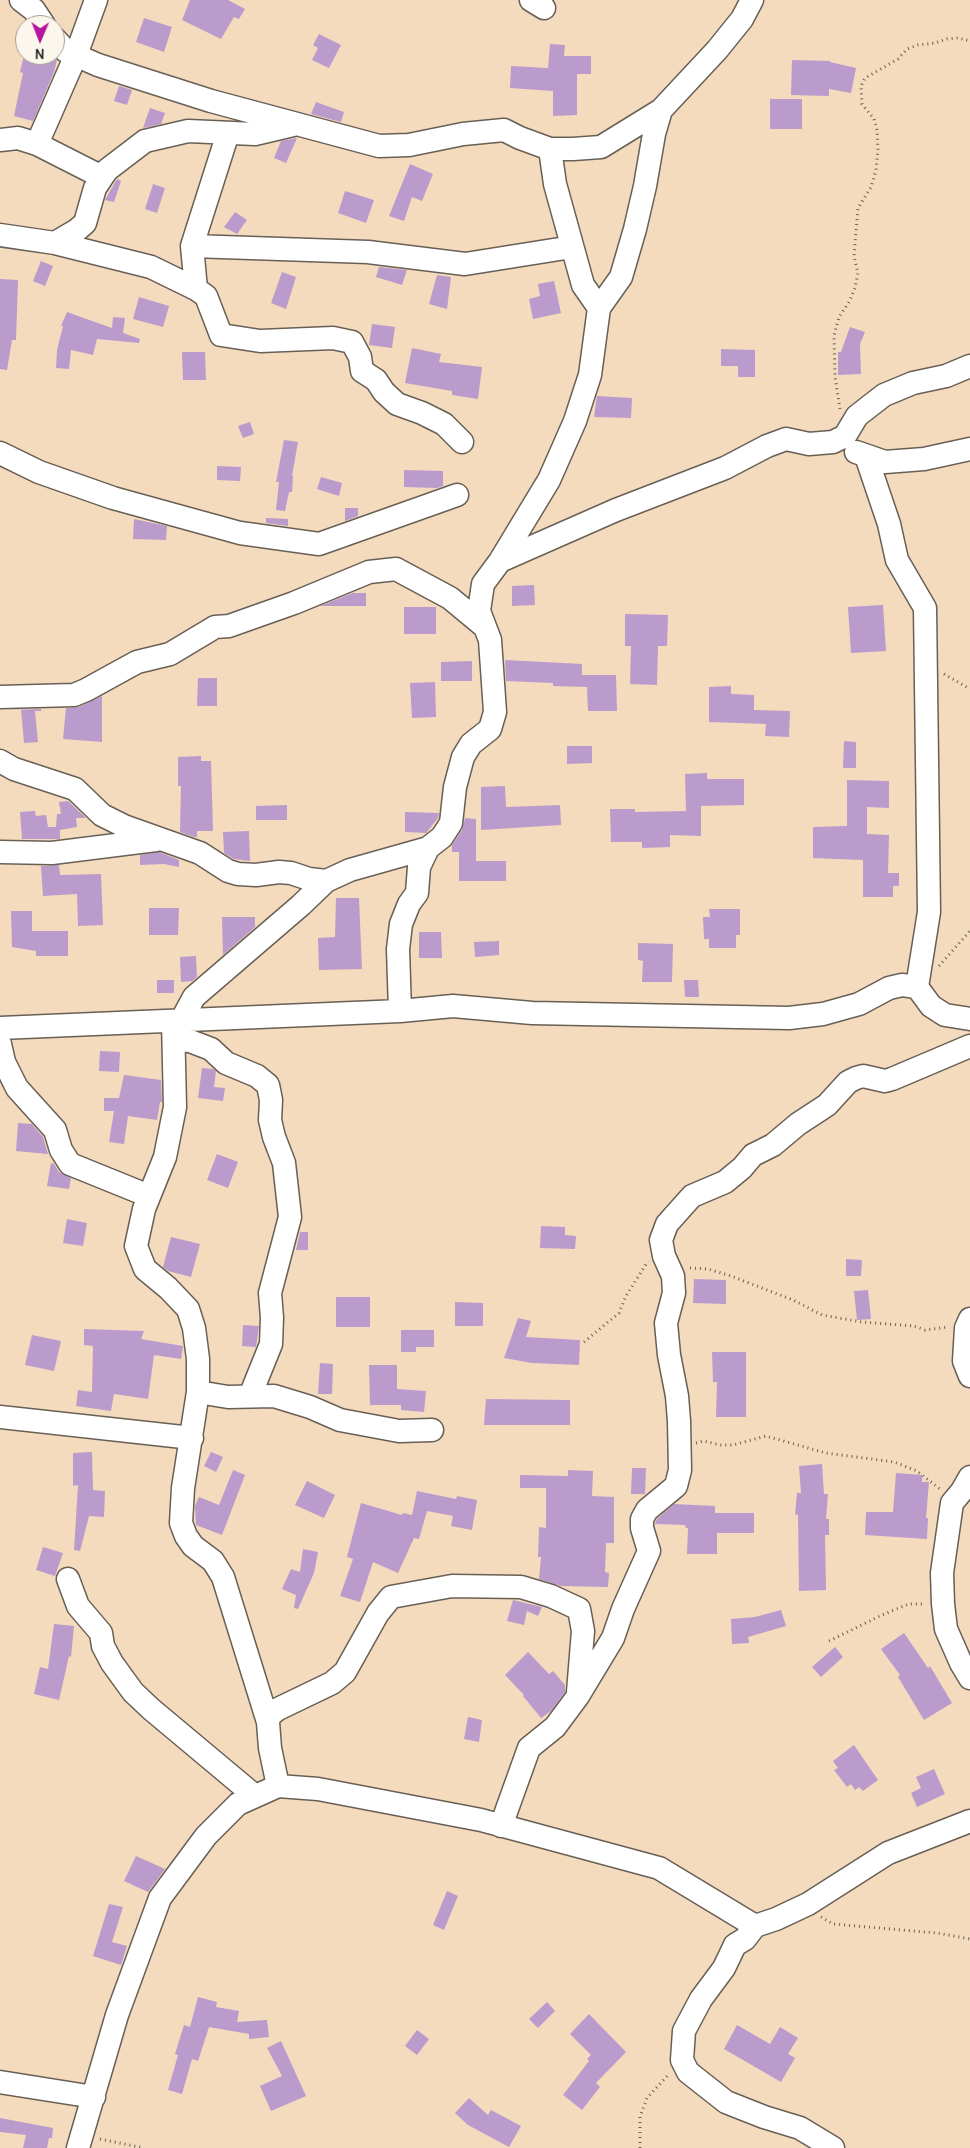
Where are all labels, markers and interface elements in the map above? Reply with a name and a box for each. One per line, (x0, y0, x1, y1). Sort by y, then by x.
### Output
north arrow (15, 15, 65, 65)
text: N (35, 45, 45, 63)

